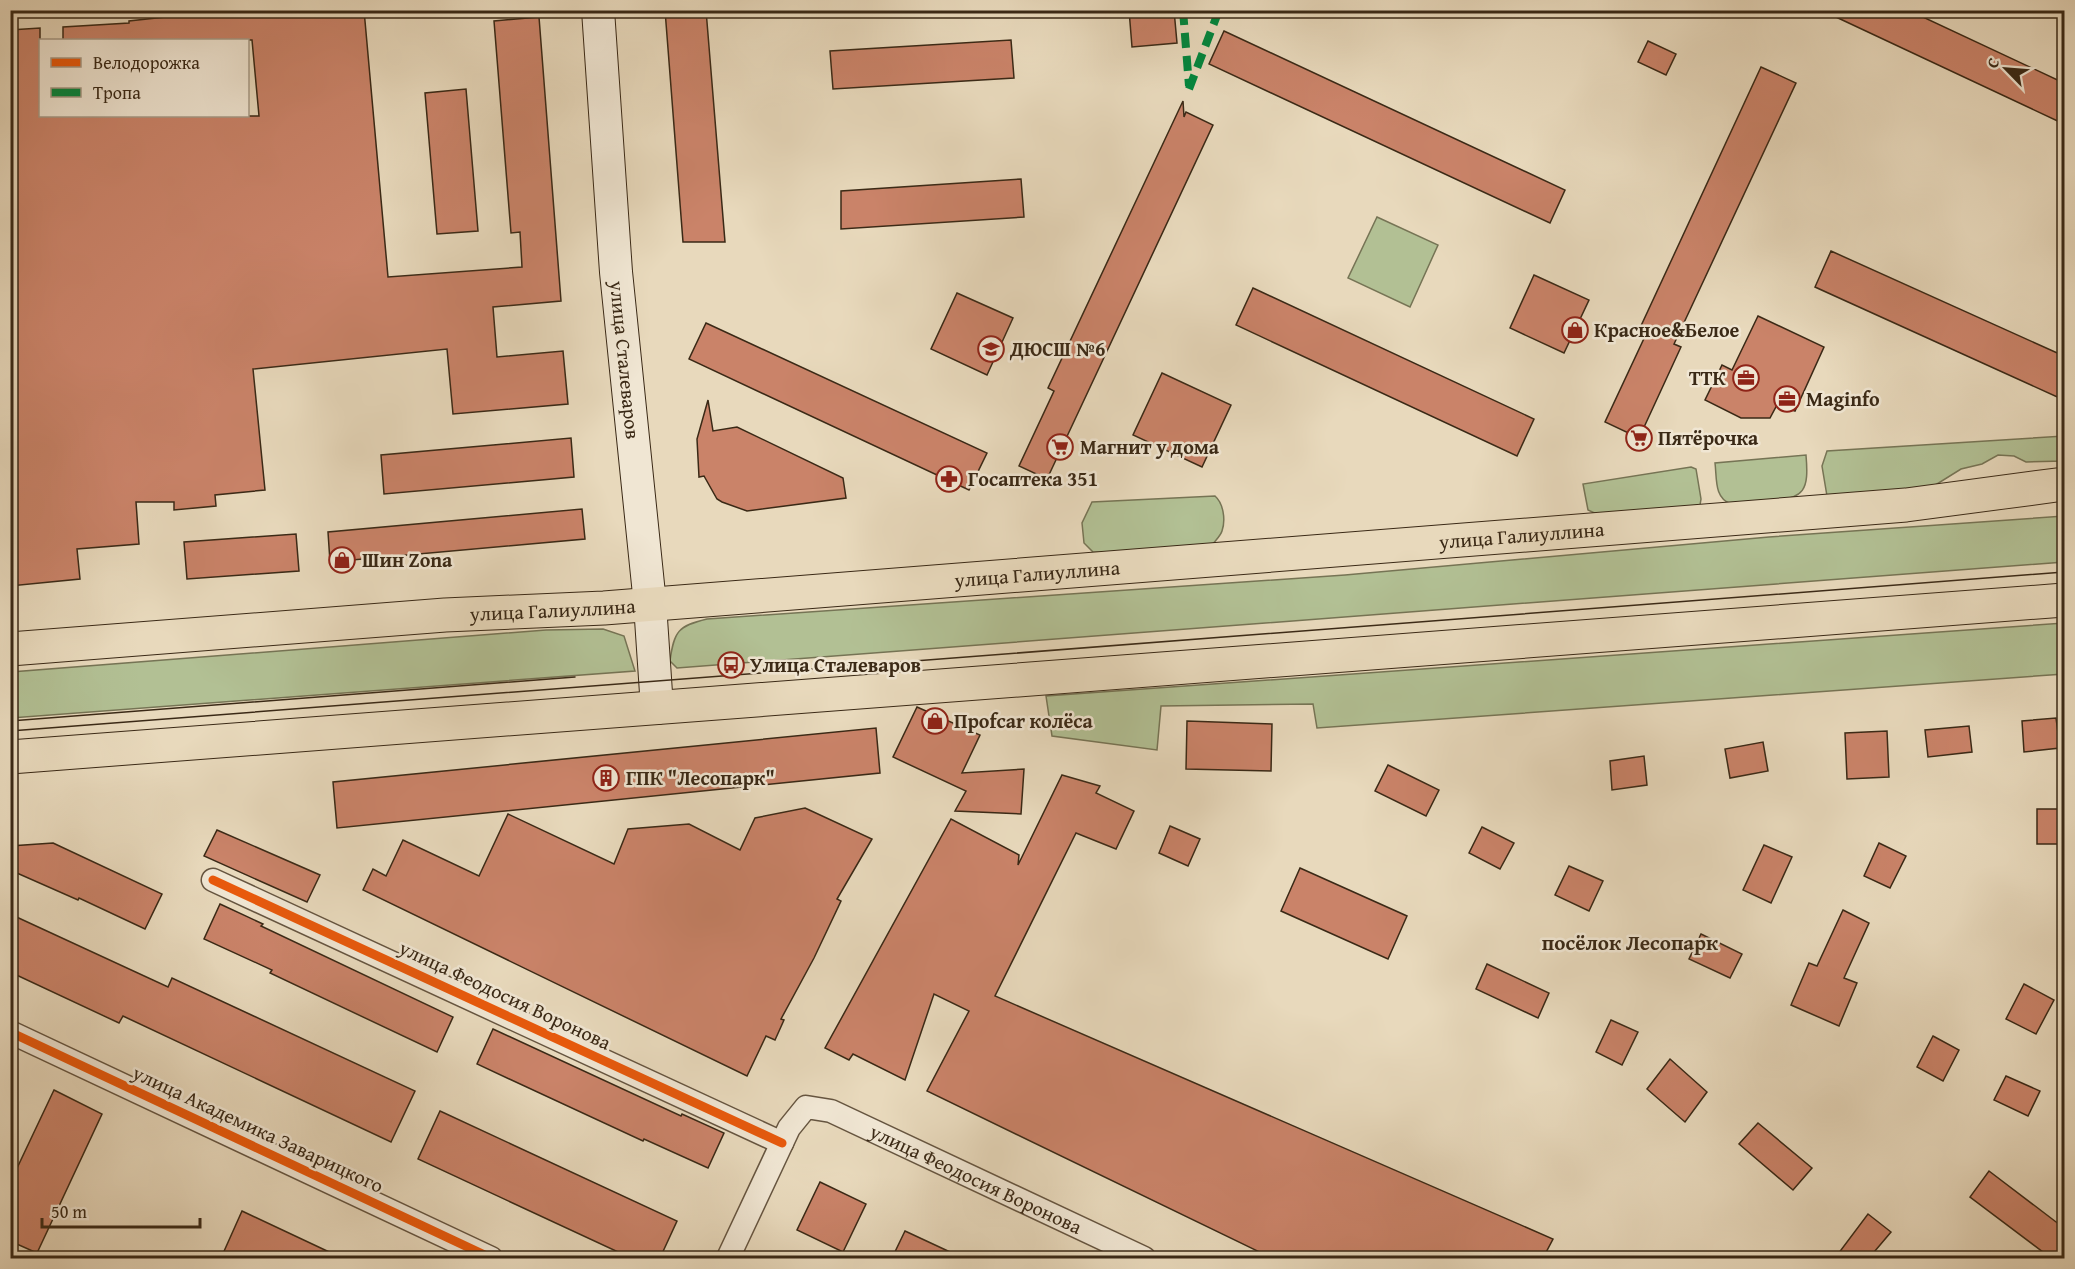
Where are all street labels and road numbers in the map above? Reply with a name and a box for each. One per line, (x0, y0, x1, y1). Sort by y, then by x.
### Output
street label: улица Сталеваров (603, 278, 648, 440)
street label: улица Галиуллина (1437, 514, 1606, 556)
street label: улица Галиуллина (952, 552, 1121, 594)
street label: улица Галиуллина (468, 591, 637, 628)
street label: улица Феодосия Воронова (394, 932, 616, 1057)
street label: улица Академика Заварицкого (127, 1057, 388, 1200)
street label: улица Феодосия Воронова (864, 1116, 1087, 1241)

